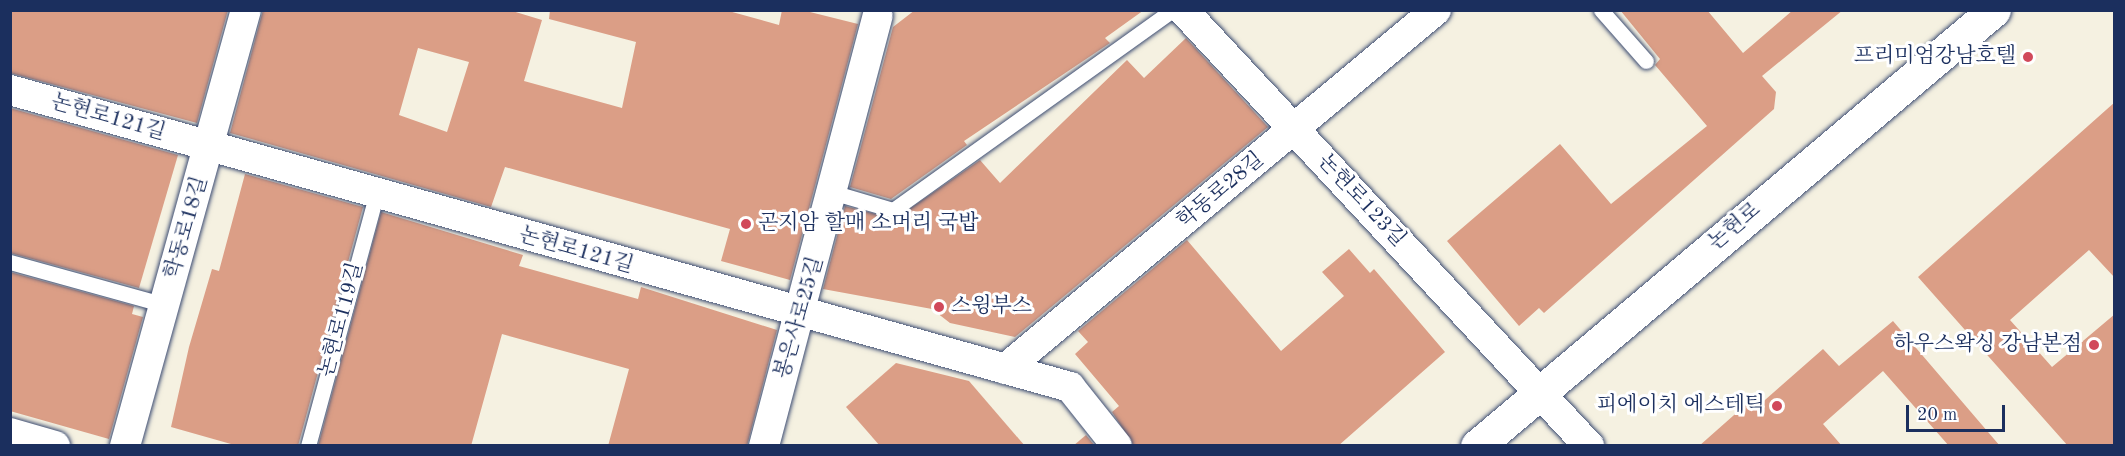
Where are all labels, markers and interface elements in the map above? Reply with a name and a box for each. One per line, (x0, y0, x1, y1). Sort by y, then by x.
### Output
place label: 프리미엄강남호텔 (1854, 44, 2016, 70)
marker: 프리미엄강남호텔 (2021, 50, 2035, 64)
street label: 논현로121길 (48, 90, 168, 146)
street label: 학동로28길 (1172, 147, 1270, 235)
street label: 논현로123길 (1312, 149, 1410, 253)
street label: 학동로18길 (160, 174, 214, 282)
street label: 논현로 (1704, 198, 1766, 256)
place label: 곤지암 할매 소머리 국밥 (758, 211, 978, 237)
marker: 곤지암 할매 소머리 국밥 (739, 217, 753, 231)
street label: 논현로121길 (516, 223, 636, 279)
street label: 봉은사로25길 (771, 254, 829, 382)
street label: 논현로119길 (315, 260, 369, 380)
place label: 스윙부스 (951, 294, 1032, 320)
marker: 스윙부스 (932, 300, 946, 314)
place label: 하우스왁싱 강남본점 (1894, 332, 2082, 358)
marker: 하우스왁싱 강남본점 (2087, 338, 2101, 352)
place label: 피에이치 에스테틱 (1597, 393, 1765, 419)
scale bar (1909, 393, 2008, 431)
marker: 피에이치 에스테틱 (1770, 399, 1784, 413)
text: 20 m (1917, 406, 1957, 424)

